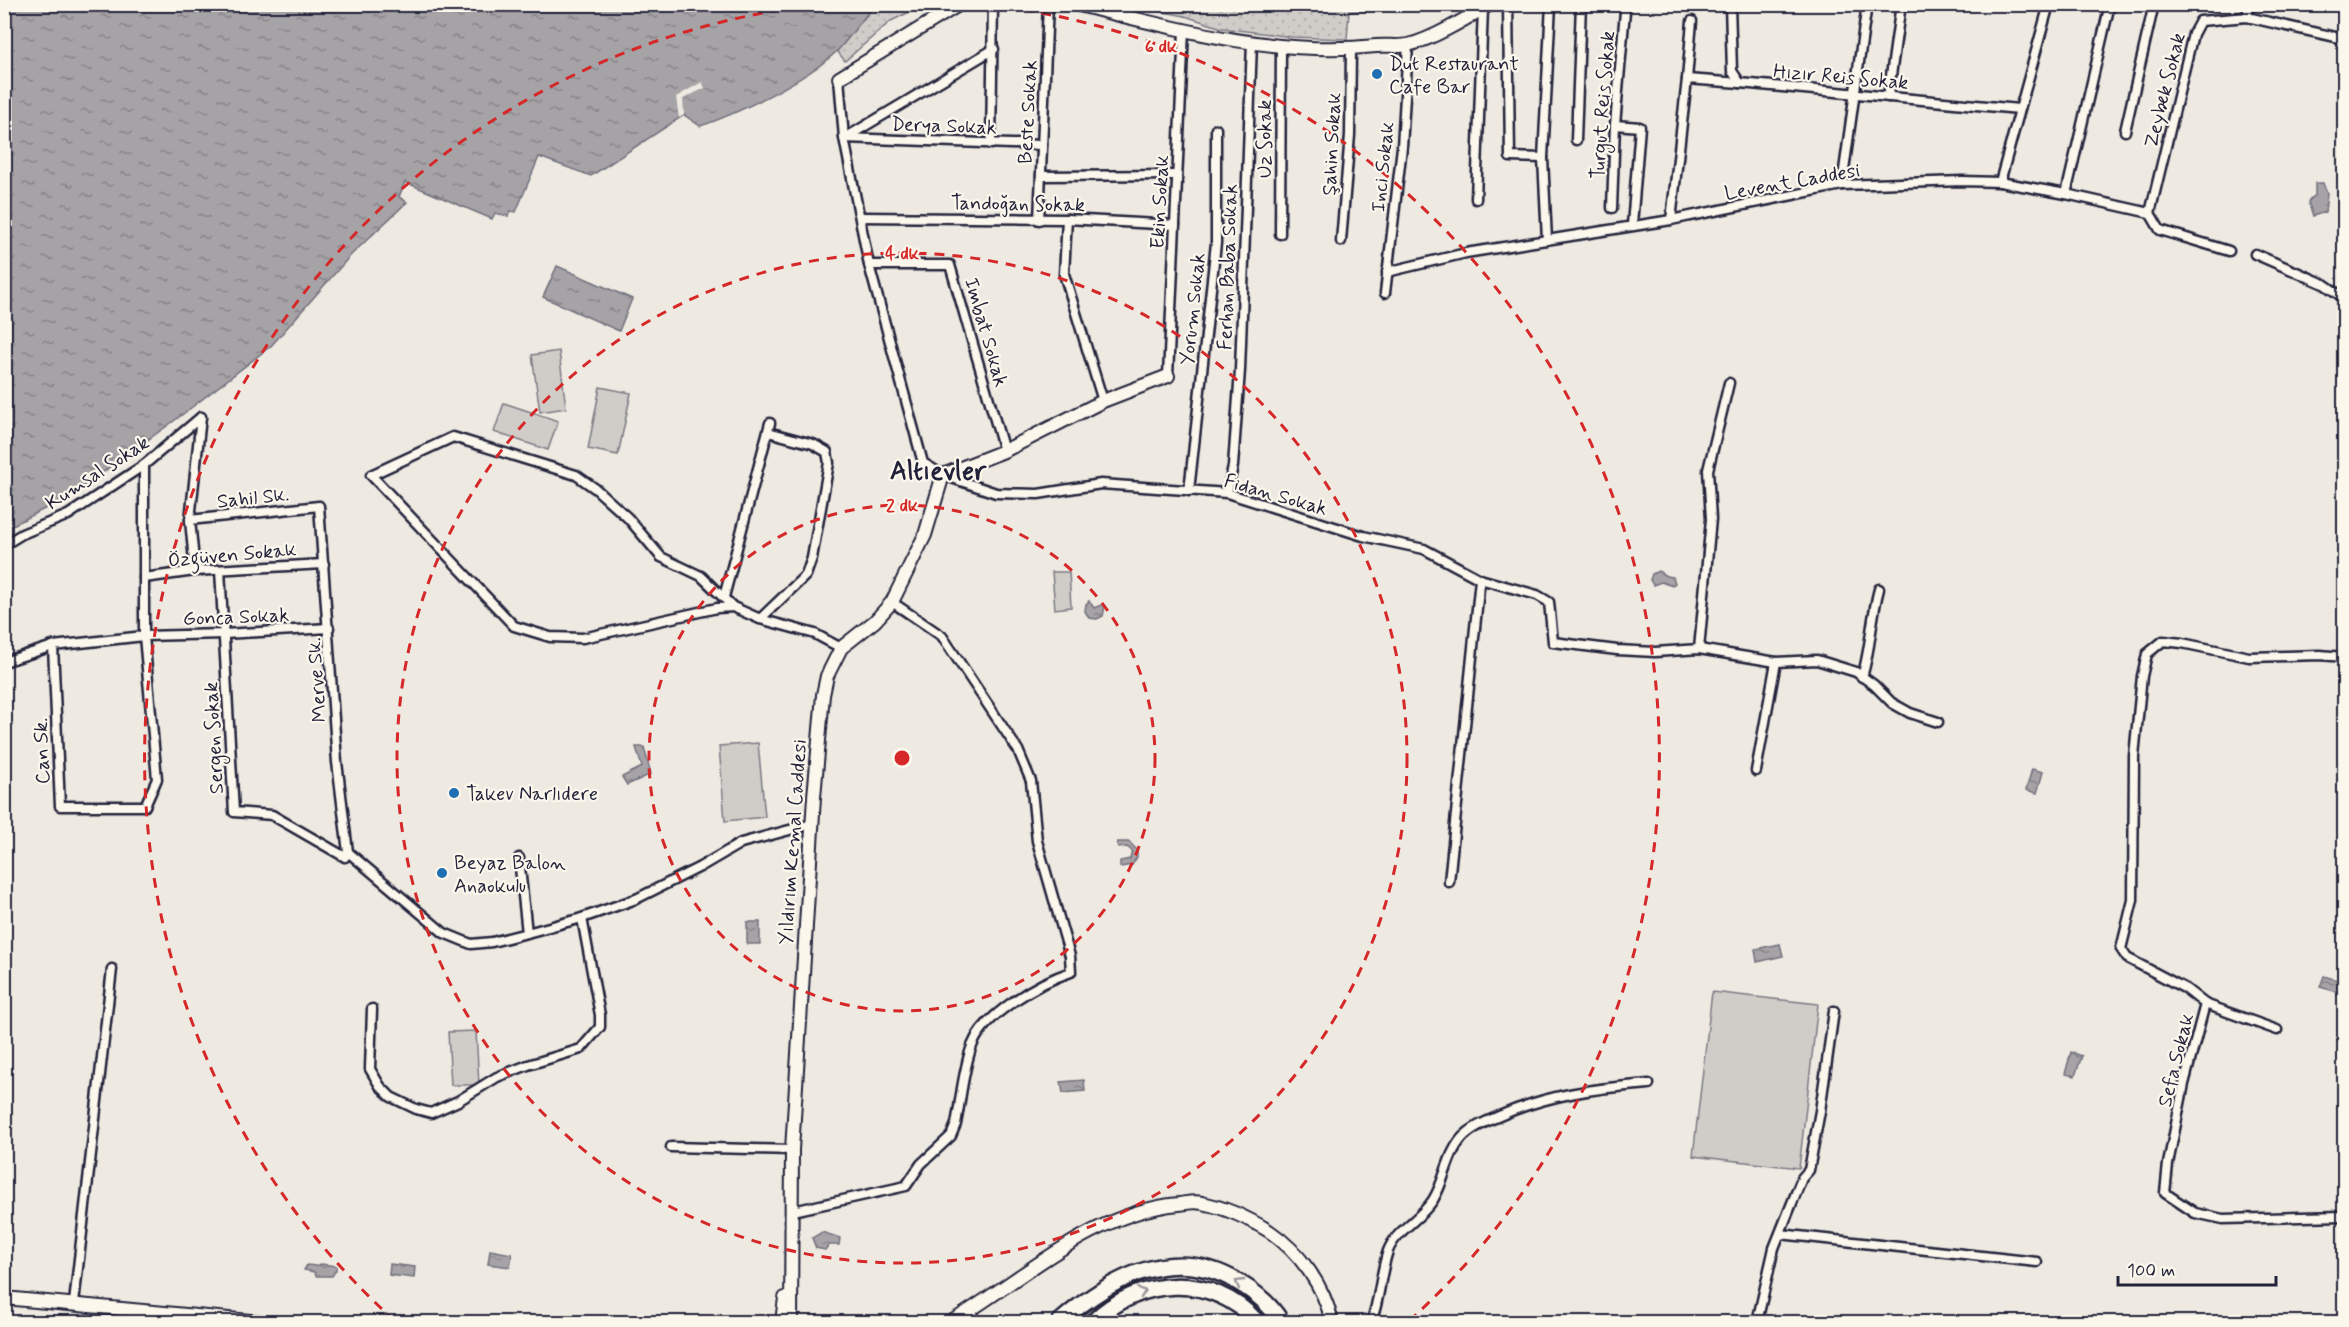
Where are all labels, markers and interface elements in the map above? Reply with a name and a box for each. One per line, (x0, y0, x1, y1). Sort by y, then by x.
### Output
street label: Turgut Reis Sokak (1585, 30, 1623, 180)
street label: Zeybek Sokak (2138, 30, 2193, 151)
text: 6 dk (1145, 35, 1178, 59)
place label: Dut Restaurant Cafe Bar (1389, 51, 1519, 101)
street label: Hızır Reis Sokak (1772, 58, 1910, 97)
street label: Beste Sokak (1012, 59, 1045, 165)
marker: Dut Restaurant Cafe Bar (1370, 67, 1384, 81)
street label: Şahin Sokak (1316, 92, 1349, 196)
street label: Uz Sokak (1252, 100, 1279, 178)
street label: Derya Sokak (891, 111, 997, 142)
street label: Inci Sokak (1365, 121, 1402, 214)
street label: Ekin Sokak (1145, 154, 1176, 250)
street label: Levent Caddesi (1722, 157, 1862, 208)
street label: Ferhan Baba Sokak (1212, 183, 1245, 351)
street label: Tandoğan Sokak (951, 190, 1085, 219)
text: 4 dk (885, 242, 920, 266)
street label: Yorum Sokak (1174, 252, 1213, 367)
street label: Imbat Sokak (957, 275, 1014, 390)
street label: Kumsal Sokak (41, 430, 155, 517)
district label: Altıevler (890, 455, 987, 489)
street label: Fidan Sokak (1221, 468, 1330, 523)
street label: Sahil Sk. (216, 481, 291, 516)
text: 2 dk (886, 494, 919, 518)
street label: Özgüven Sokak (167, 536, 298, 577)
street label: Gonca Sokak (182, 602, 290, 633)
street label: Merve Sk. (301, 637, 334, 723)
street label: Sergen Sokak (198, 681, 232, 795)
street label: Can Sk. (28, 717, 57, 785)
street label: Yıldırım Kemal Caddesi (773, 738, 814, 946)
centre of rings (892, 748, 912, 768)
place label: Takev Narlıdere (466, 781, 598, 808)
marker: Takev Narlıdere (447, 786, 461, 800)
place label: Beyaz Balon Anaokulu (454, 850, 566, 900)
marker: Beyaz Balon Anaokulu (435, 866, 449, 880)
street label: Sefa Sokak (2152, 1011, 2201, 1110)
scale bar (2118, 1249, 2276, 1287)
text: 100 m (2127, 1259, 2175, 1283)
one-way arrow (1235, 1278, 1245, 1290)
one-way arrow (1136, 1287, 1147, 1300)

